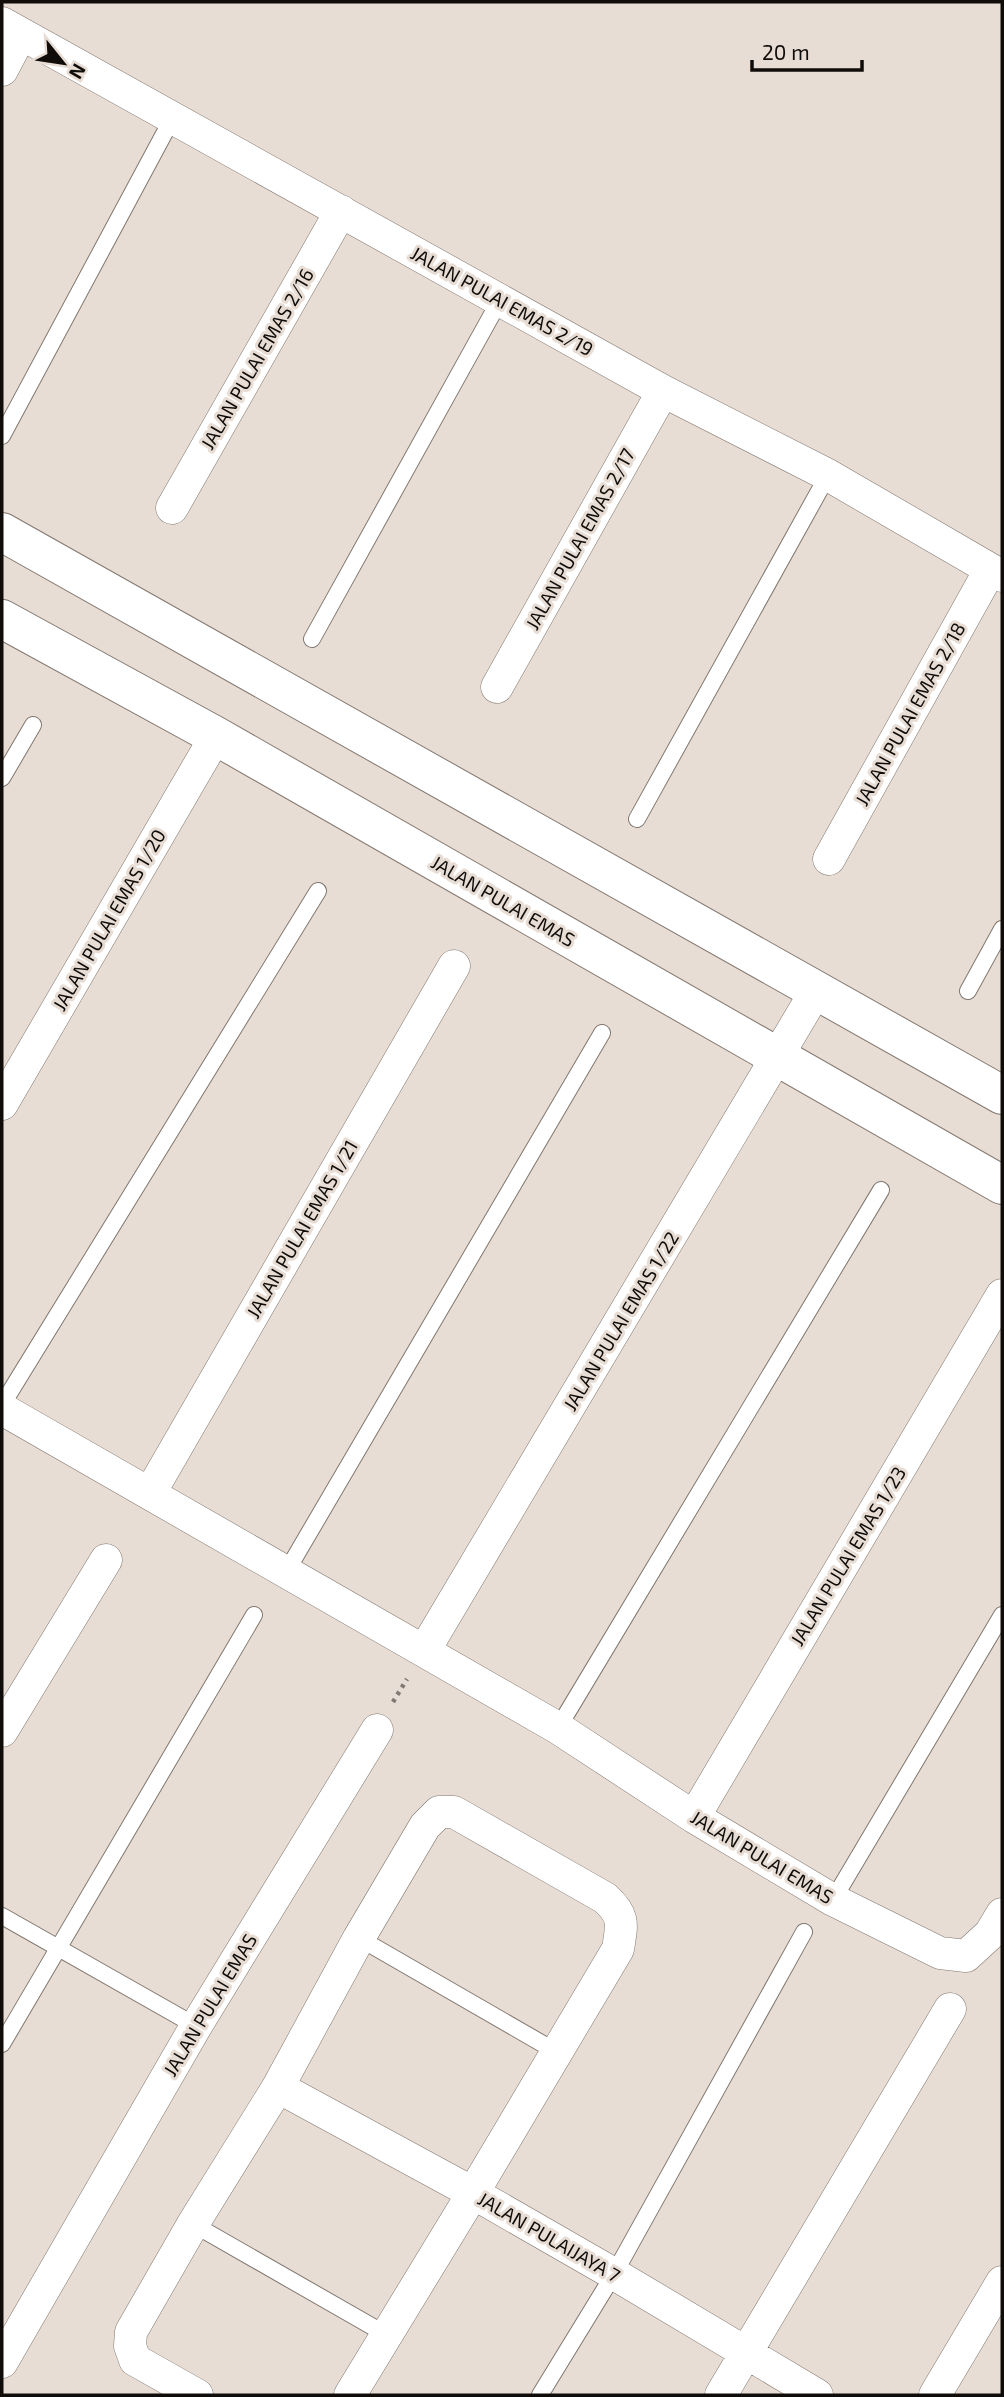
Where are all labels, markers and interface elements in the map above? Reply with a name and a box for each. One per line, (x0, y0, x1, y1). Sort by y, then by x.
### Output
north arrow (28, 28, 98, 98)
scale bar (752, 28, 862, 72)
text: 20 m (762, 39, 810, 64)
text: N (65, 60, 92, 83)
street label: JALAN PULAI EMAS 2/19 (407, 241, 598, 360)
street label: JALAN PULAI EMAS 2/16 (195, 264, 318, 453)
street label: JALAN PULAI EMAS 2/17 (520, 444, 639, 634)
street label: JALAN PULAI EMAS 2/18 (850, 618, 970, 809)
street label: JALAN PULAI EMAS 1/20 (47, 825, 170, 1015)
street label: JALAN PULAI EMAS (427, 850, 579, 951)
street label: JALAN PULAI EMAS 1/21 (241, 1136, 362, 1322)
street label: JALAN PULAI EMAS 1/22 (558, 1227, 683, 1414)
street label: JALAN PULAI EMAS 1/23 (785, 1462, 910, 1649)
street label: JALAN PULAI EMAS (687, 1805, 838, 1908)
street label: JALAN PULAI EMAS (158, 1929, 261, 2080)
street label: JALAN PULAIJAYA 7 (474, 2187, 625, 2287)

